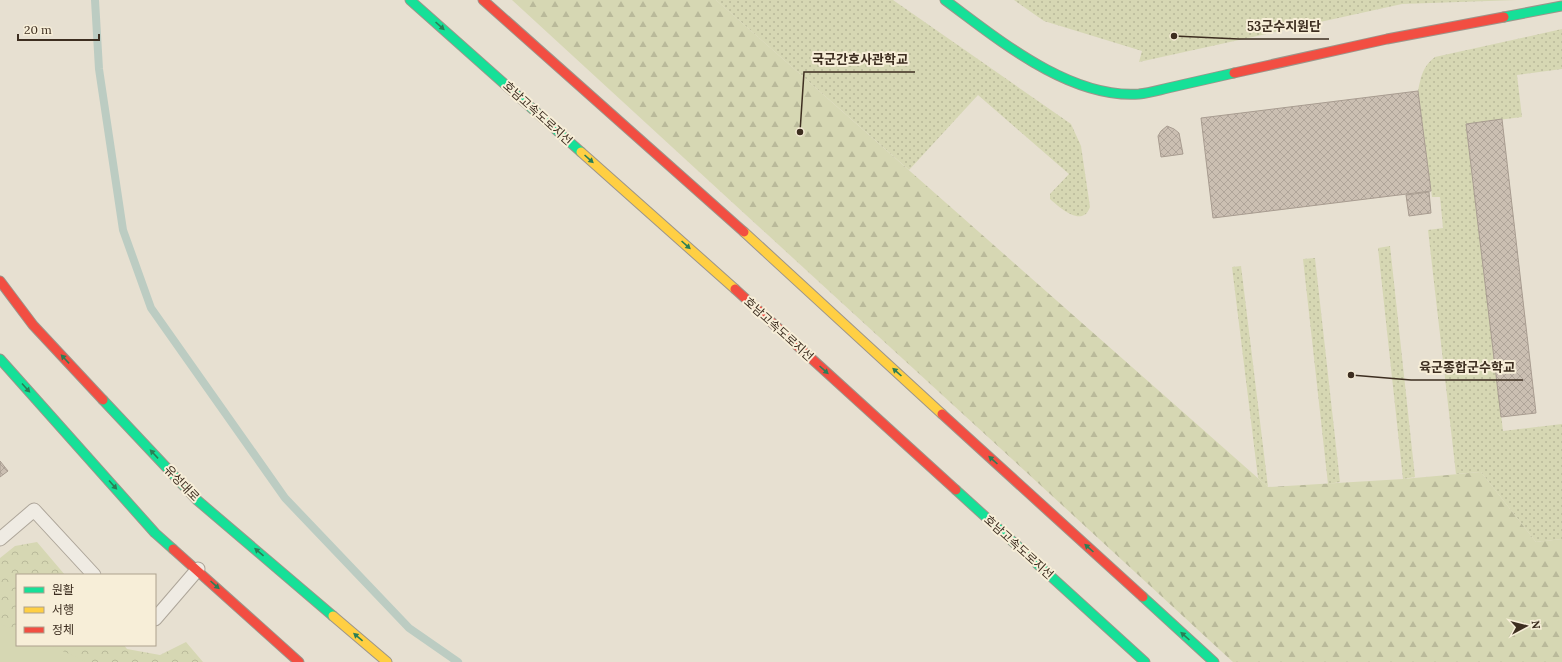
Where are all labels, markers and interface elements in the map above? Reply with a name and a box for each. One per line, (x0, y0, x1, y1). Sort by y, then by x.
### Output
callout: 53군수지원단 (1239, 14, 1329, 39)
scale bar (18, 16, 99, 42)
text: 53군수지원단 (1247, 18, 1321, 35)
one-way arrow (435, 21, 444, 30)
text: 20 m (24, 22, 52, 37)
callout: 국군간호사관학교 (804, 47, 915, 72)
text: 국군간호사관학교 (812, 51, 908, 68)
street label: 호남고속도로지선 (500, 78, 576, 148)
one-way arrow (584, 154, 594, 163)
one-way arrow (682, 240, 691, 249)
street label: 호남고속도로지선 (741, 294, 817, 364)
one-way arrow (60, 354, 70, 364)
callout: 육군종합군수학교 (1411, 355, 1523, 380)
text: 육군종합군수학교 (1419, 359, 1515, 376)
one-way arrow (819, 365, 829, 375)
one-way arrow (892, 368, 903, 377)
one-way arrow (21, 383, 31, 393)
one-way arrow (149, 449, 159, 459)
one-way arrow (988, 455, 998, 465)
street label: 유성대로 (161, 462, 203, 504)
one-way arrow (108, 480, 117, 490)
street label: 호남고속도로지선 (981, 512, 1057, 582)
one-way arrow (1084, 543, 1094, 553)
one-way arrow (253, 548, 264, 557)
legend (16, 574, 156, 646)
one-way arrow (210, 581, 221, 590)
text: 원활 (52, 582, 74, 597)
text: 서행 (52, 602, 74, 617)
north arrow (1506, 606, 1546, 646)
text: N (1528, 620, 1543, 630)
text: 정체 (52, 622, 74, 637)
one-way arrow (1180, 631, 1190, 640)
one-way arrow (352, 632, 363, 641)

